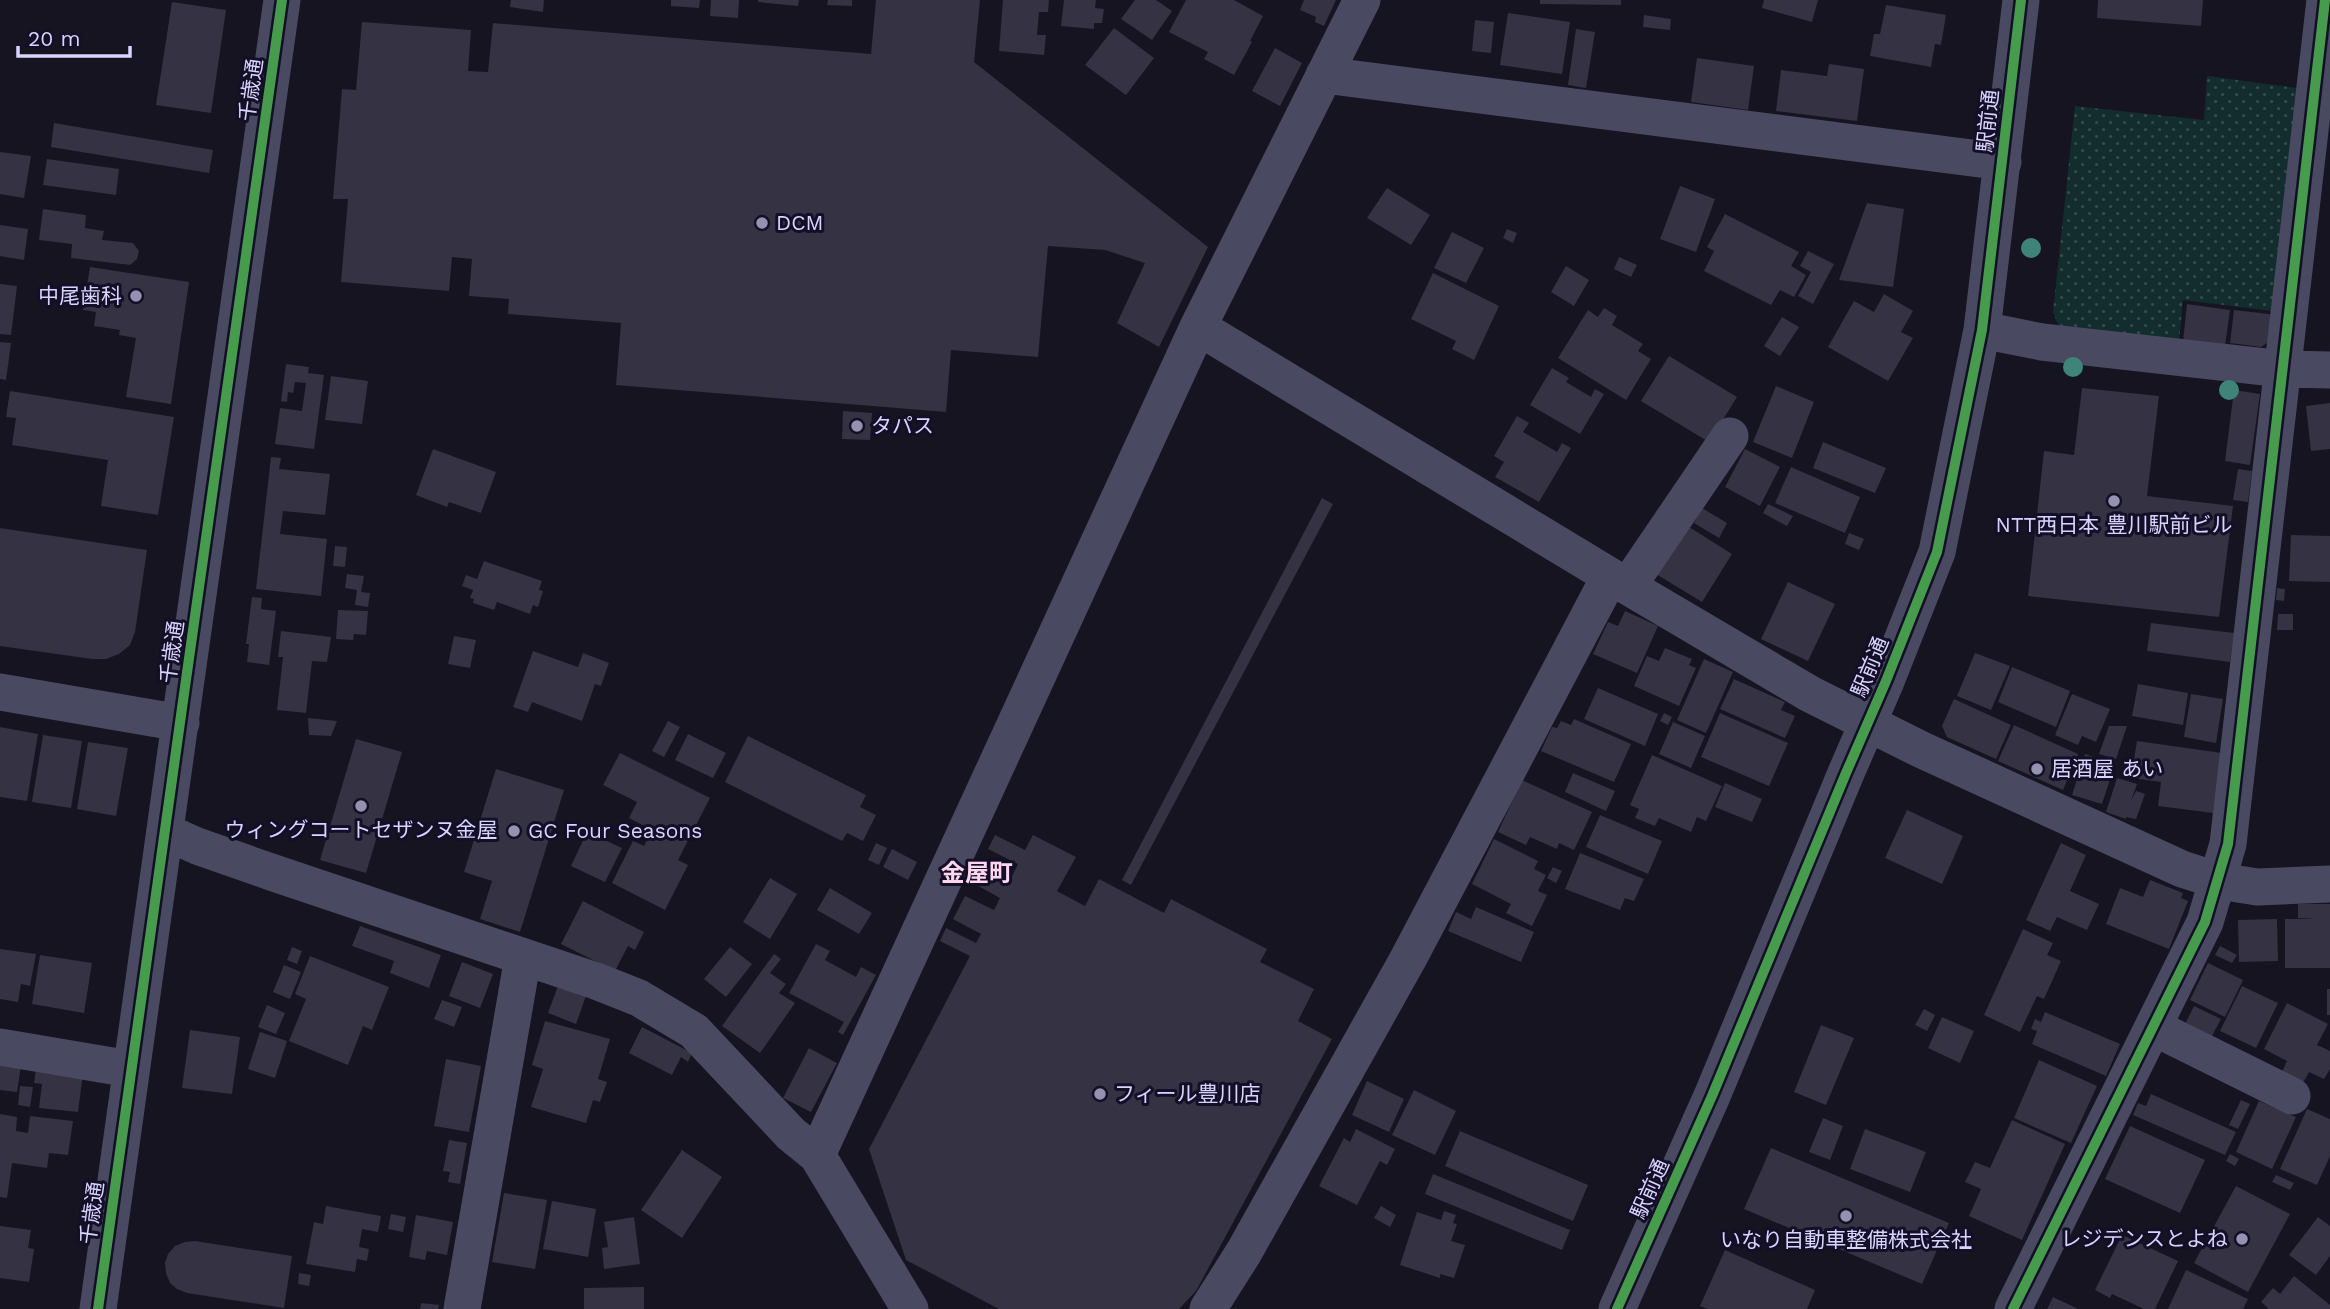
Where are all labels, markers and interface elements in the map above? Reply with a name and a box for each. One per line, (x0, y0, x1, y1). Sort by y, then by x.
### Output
scale bar (18, 14, 130, 58)
text: 20 m (28, 26, 80, 51)
street label: 千歳通 (234, 57, 267, 123)
street label: 駅前通 (1972, 88, 2003, 154)
place label: DCM (776, 210, 823, 235)
marker: DCM (754, 215, 770, 231)
place label: 中尾歯科 (38, 283, 122, 308)
marker: 中尾歯科 (128, 288, 144, 304)
place label: タパス (871, 413, 934, 438)
marker: タパス (849, 418, 865, 434)
marker: NTT西日本 豊川駅前ビル (2106, 493, 2122, 509)
place label: NTT西日本 豊川駅前ビル (1996, 512, 2232, 537)
street label: 千歳通 (155, 619, 188, 685)
street label: 駅前通 (1846, 633, 1893, 701)
place label: 居酒屋 あい (2051, 756, 2163, 781)
marker: 居酒屋 あい (2029, 761, 2045, 777)
marker: ウィングコートセザンヌ金屋 (353, 798, 369, 814)
place label: ウィングコートセザンヌ金屋 (225, 817, 498, 842)
place label: GC Four Seasons (528, 818, 702, 843)
marker: GC Four Seasons (506, 823, 522, 839)
district label: 金屋町 (941, 859, 1013, 887)
place label: フィール豊川店 (1114, 1081, 1261, 1106)
marker: フィール豊川店 (1092, 1086, 1108, 1102)
street label: 駅前通 (1625, 1155, 1674, 1223)
street label: 千歳通 (75, 1180, 108, 1246)
marker: いなり自動車整備株式会社 (1838, 1208, 1854, 1224)
place label: レジデンスとよね (2060, 1226, 2228, 1251)
place label: いなり自動車整備株式会社 (1720, 1227, 1972, 1252)
marker: レジデンスとよね (2234, 1231, 2250, 1247)

